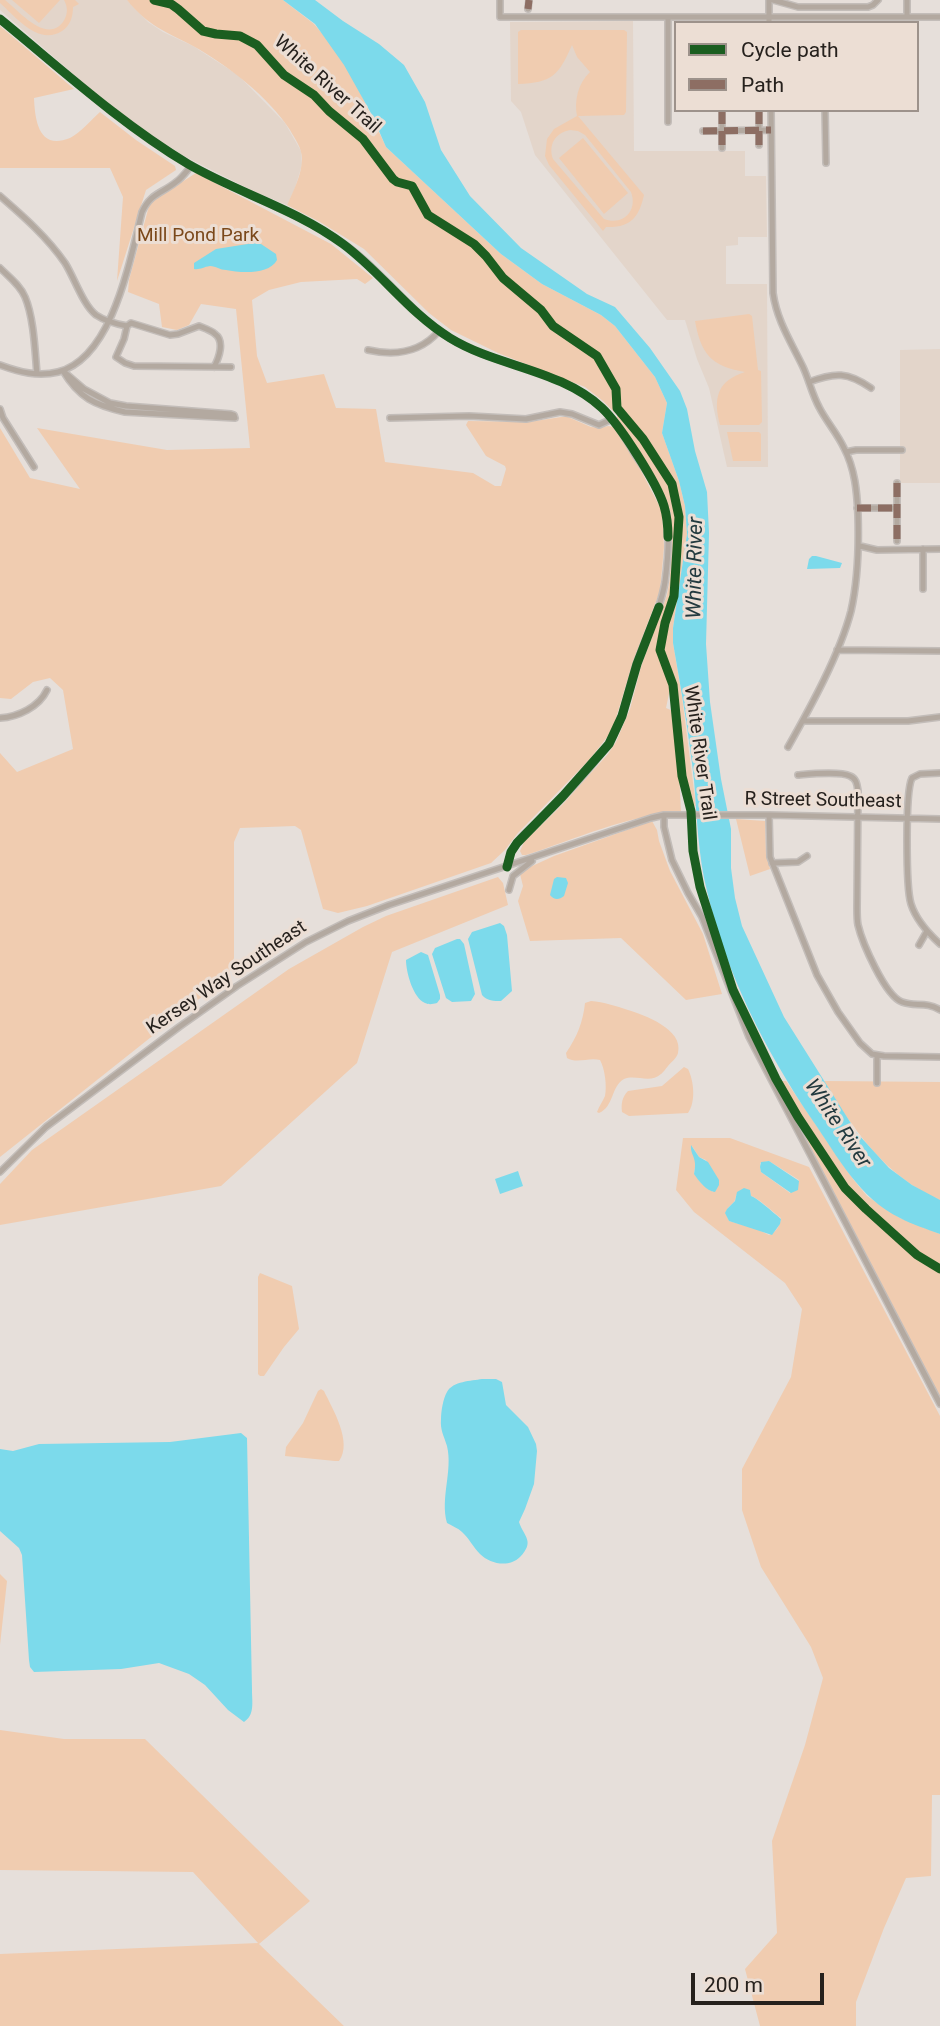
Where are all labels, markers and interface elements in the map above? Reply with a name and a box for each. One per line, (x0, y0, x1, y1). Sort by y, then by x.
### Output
legend (674, 21, 919, 112)
street label: White River Trail (269, 31, 385, 139)
text: Cycle path (741, 38, 839, 62)
text: Path (741, 73, 784, 97)
park label: Mill Pond Park (137, 225, 259, 247)
water label: White River (683, 517, 709, 619)
street label: White River Trail (678, 684, 720, 822)
street label: R Street Southeast (744, 788, 902, 814)
street label: Kersey Way Southeast (143, 916, 311, 1040)
water label: White River (798, 1075, 876, 1173)
scale bar (695, 1960, 828, 2004)
text: 200 m (704, 1973, 763, 1997)

